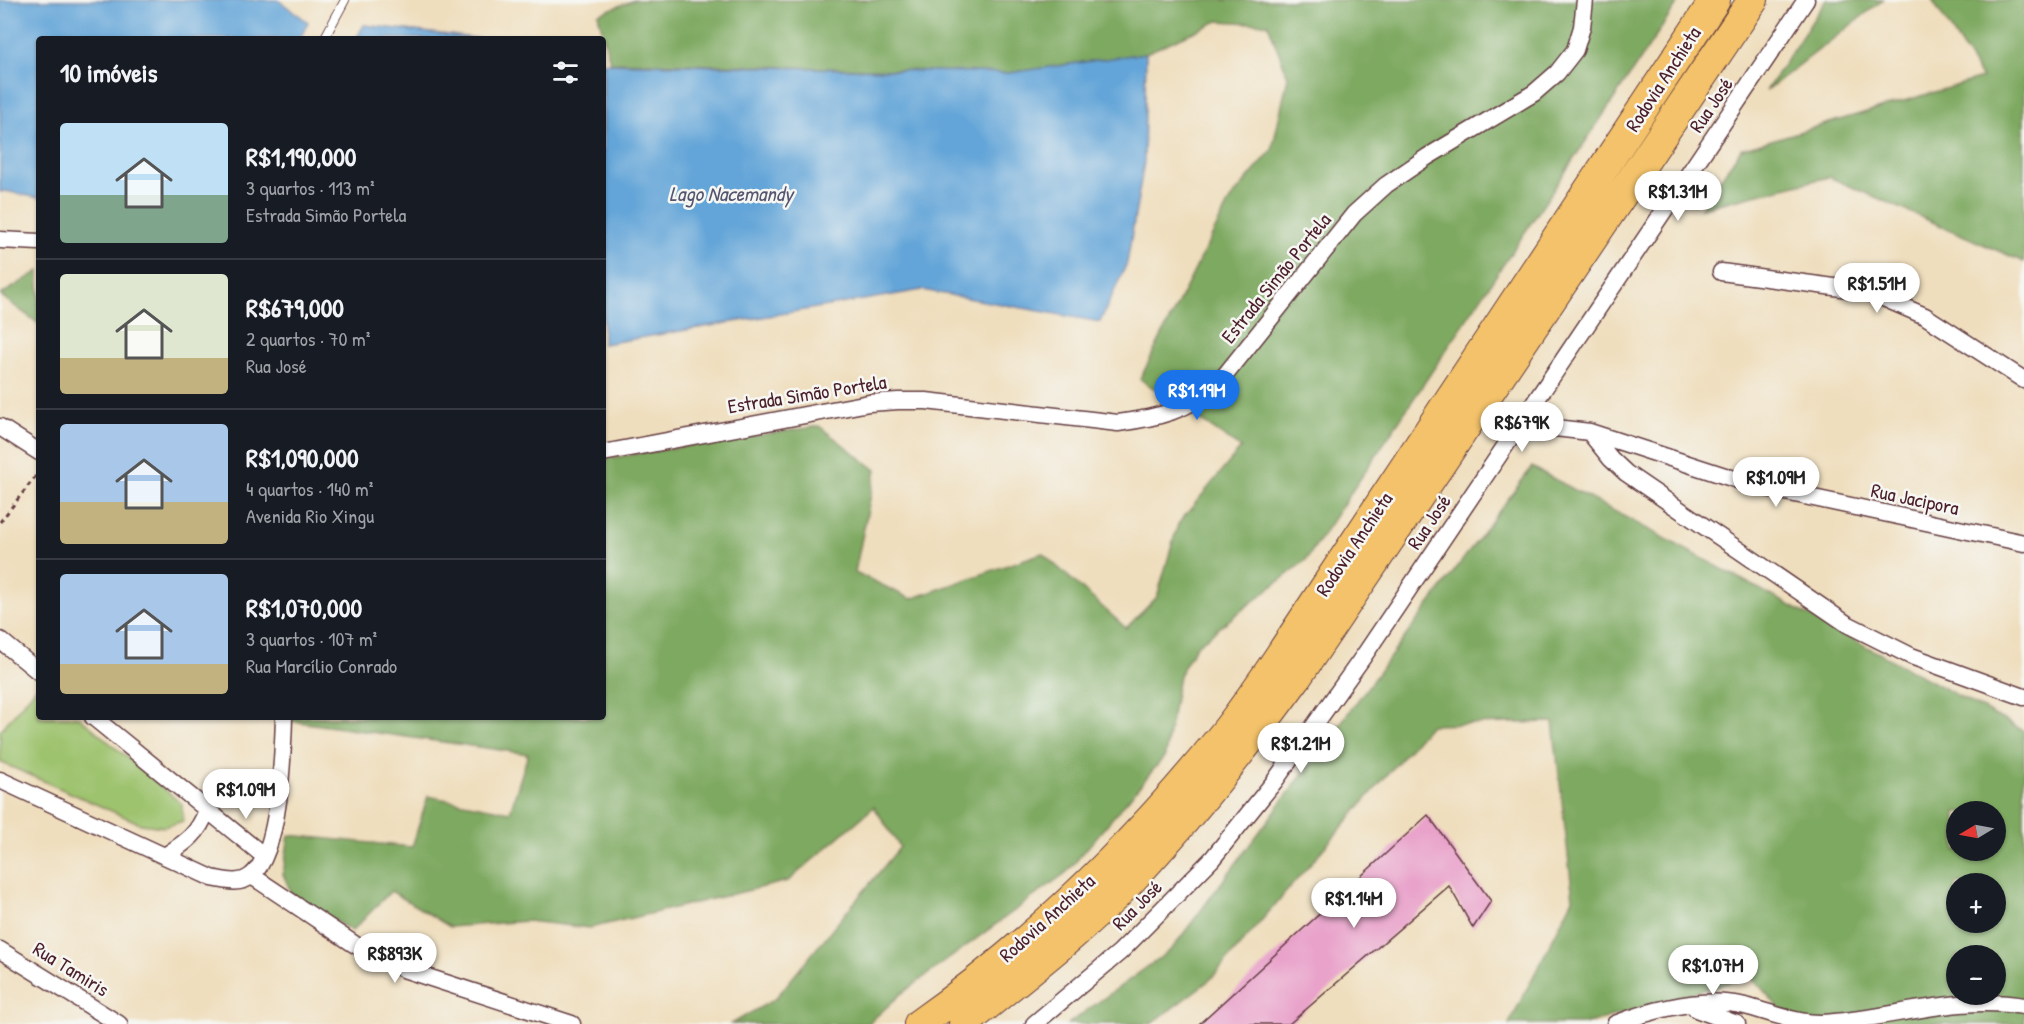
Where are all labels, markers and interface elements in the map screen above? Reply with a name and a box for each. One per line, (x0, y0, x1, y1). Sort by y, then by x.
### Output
street label: Rodovia Anchieta (1619, 21, 1707, 136)
text: 10 imóveis (60, 55, 158, 90)
icon: filters (549, 56, 582, 89)
street label: Rua José (1682, 72, 1739, 137)
text: R$1,190,000 (246, 139, 357, 174)
icon: home (108, 147, 180, 219)
pin: R$1.31M (1623, 171, 1733, 222)
text: 3 quartos · 113 m² (246, 174, 374, 201)
text: R$1.31M (1649, 177, 1707, 204)
water label: Lago Nacemandy (669, 179, 795, 208)
text: Estrada Simão Portela (246, 201, 406, 228)
street label: Estrada Simão Portela (1215, 207, 1337, 348)
pin: R$1.51M (1822, 263, 1932, 314)
text: R$1.51M (1848, 269, 1906, 296)
text: R$679,000 (246, 290, 344, 325)
icon: home (108, 298, 180, 370)
text: 2 quartos · 70 m² (246, 325, 370, 352)
text: Rua José (246, 352, 307, 379)
street label: Estrada Simão Portela (726, 368, 888, 419)
pin: R$1.19M (1142, 370, 1252, 421)
text: R$1.19M (1168, 376, 1226, 403)
pin: R$679K (1473, 402, 1571, 453)
text: R$679K (1495, 408, 1549, 435)
text: R$1,090,000 (246, 440, 359, 475)
icon: home (108, 448, 180, 520)
pin: R$1.09M (1721, 457, 1831, 508)
text: R$1.09M (1747, 463, 1805, 490)
text: 4 quartos · 140 m² (246, 475, 373, 502)
street label: Rua Jacipora (1869, 476, 1962, 521)
street label: Rodovia Anchieta (1309, 486, 1398, 601)
street label: Rua José (1400, 489, 1457, 554)
text: Avenida Rio Xingu (246, 502, 374, 529)
text: R$1,070,000 (246, 590, 362, 625)
icon: home (108, 598, 180, 670)
text: 3 quartos · 107 m² (246, 625, 377, 652)
text: Rua Marcílio Conrado (246, 652, 397, 679)
pin: R$1.21M (1246, 723, 1356, 774)
text: R$1.21M (1271, 729, 1331, 756)
pin: R$1.09M (191, 769, 301, 820)
text: R$1.09M (217, 775, 275, 802)
north arrow (1946, 801, 2006, 861)
map controls (1946, 801, 2006, 1005)
street label: Rodovia Anchieta (993, 867, 1100, 968)
button: + (1946, 873, 2006, 933)
street label: Rua José (1106, 874, 1168, 936)
pin: R$1.14M (1299, 878, 1409, 929)
text: R$1.14M (1325, 884, 1383, 911)
pin: R$893K (346, 933, 444, 984)
street label: Rua Tamiris (28, 935, 115, 1003)
text: R$893K (368, 939, 422, 966)
pin: R$1.07M (1658, 945, 1768, 996)
button: − (1946, 945, 2006, 1005)
text: R$1.07M (1682, 951, 1744, 978)

